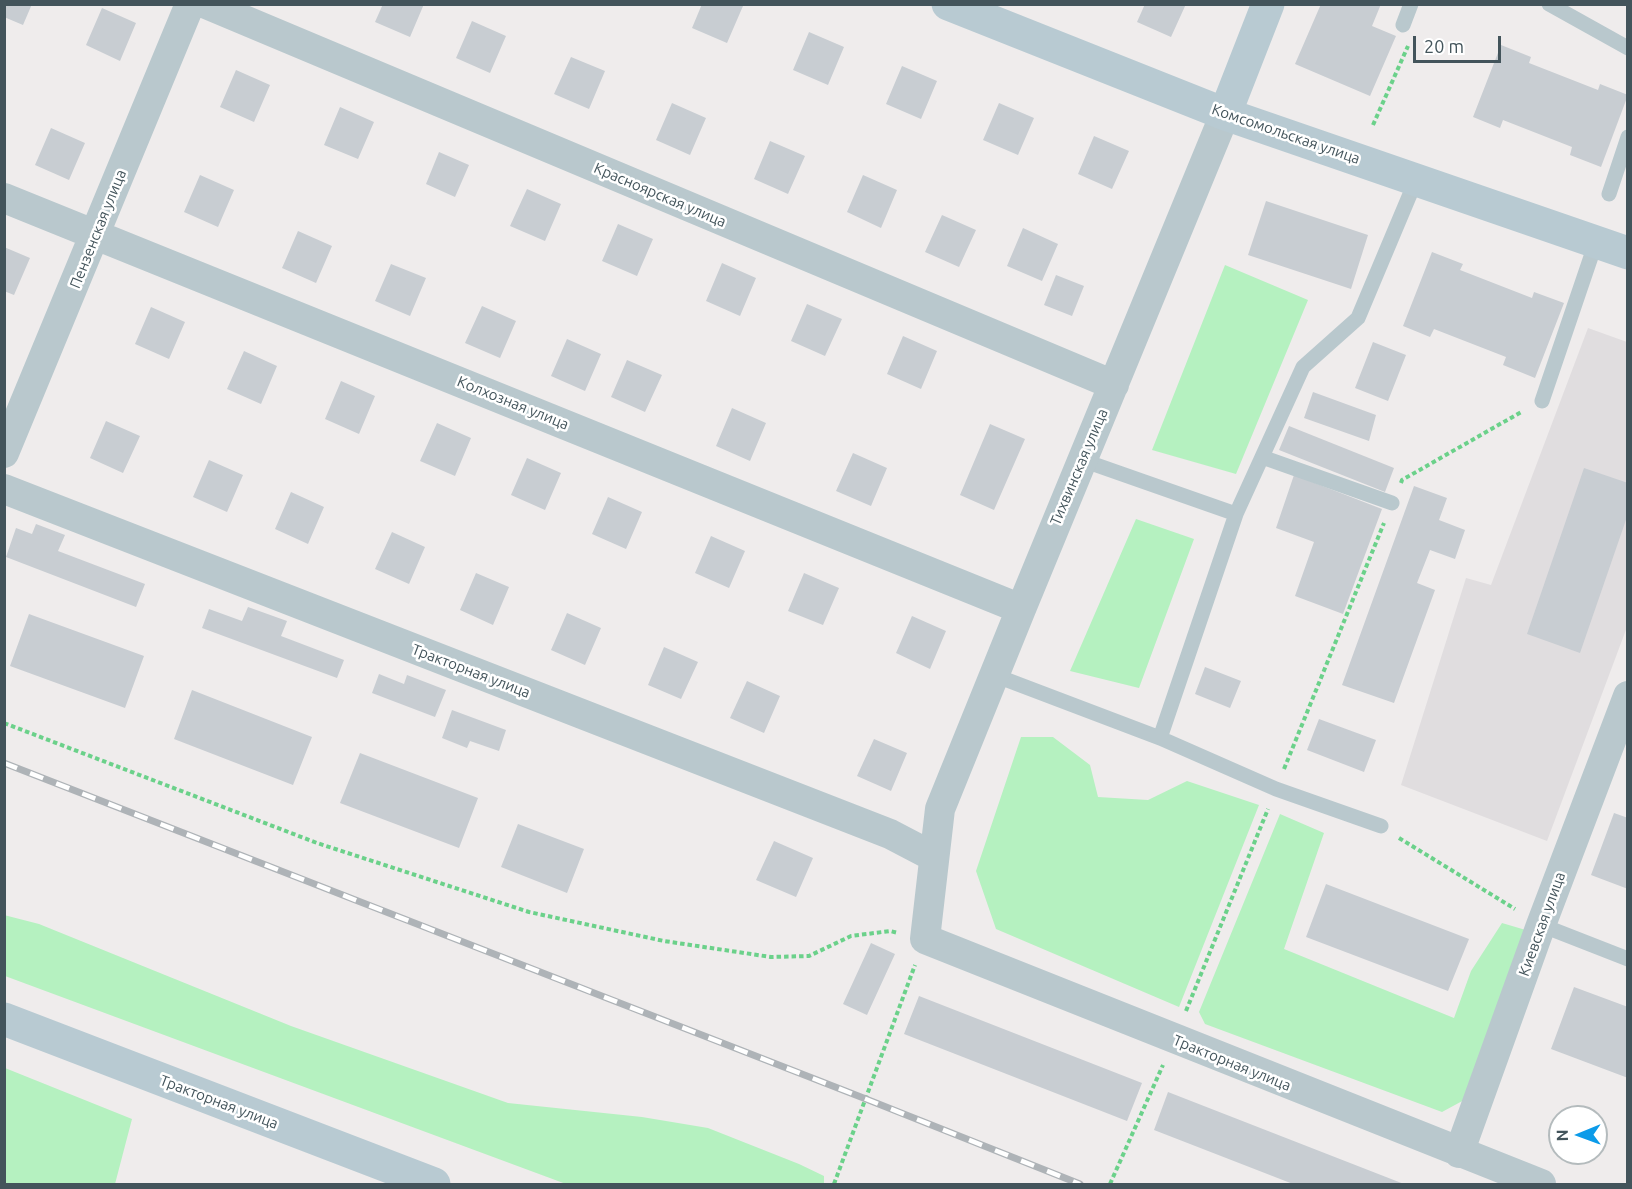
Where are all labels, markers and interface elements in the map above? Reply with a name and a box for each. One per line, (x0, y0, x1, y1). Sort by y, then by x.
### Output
scale bar (1416, 24, 1504, 62)
text: 20 m (1424, 36, 1464, 56)
street label: Комсомольская улица (1210, 100, 1362, 168)
street label: Красноярская улица (591, 159, 729, 231)
street label: Пензенская улица (66, 167, 130, 291)
street label: Колхозная улица (455, 372, 571, 434)
street label: Тихвинская улица (1046, 406, 1112, 528)
street label: Тракторная улица (409, 640, 533, 702)
street label: Киевская улица (1515, 869, 1569, 979)
street label: Тракторная улица (1170, 1031, 1294, 1095)
street label: Тракторная улица (157, 1071, 281, 1133)
north arrow (1548, 1105, 1608, 1165)
text: N (1553, 1129, 1571, 1141)

